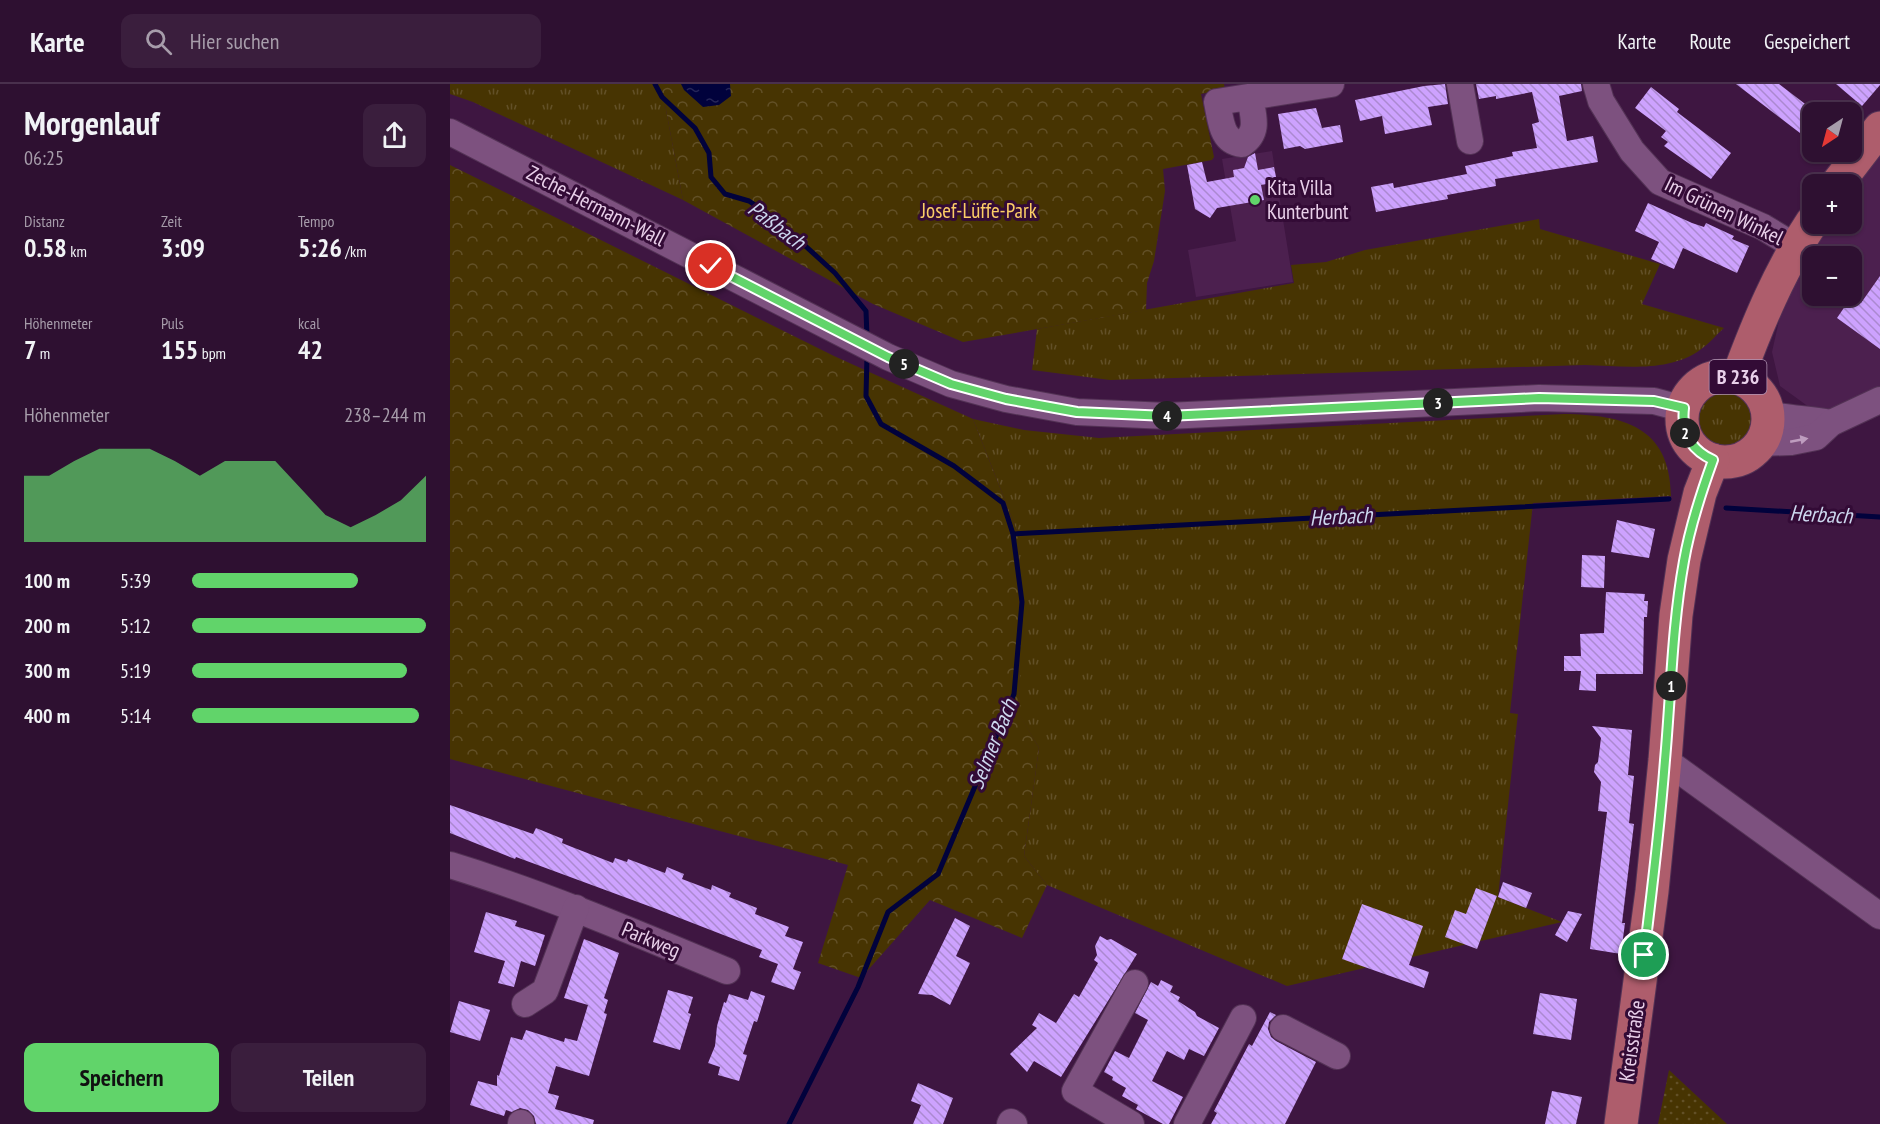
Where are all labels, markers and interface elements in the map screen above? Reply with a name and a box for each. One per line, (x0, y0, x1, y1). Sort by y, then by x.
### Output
search box (121, 14, 541, 68)
text: Karte (30, 23, 85, 60)
icon: search (142, 25, 175, 58)
text: Hier suchen (190, 27, 279, 55)
text: Karte (1618, 28, 1656, 55)
text: Route (1689, 28, 1731, 55)
text: Gespeichert (1764, 28, 1850, 55)
text: Morgenlauf (24, 101, 159, 144)
north arrow (1802, 102, 1862, 162)
map controls (1802, 102, 1862, 306)
button: share (363, 104, 426, 167)
text: 06:25 (24, 145, 64, 171)
street label: Zeche-Hermann-Wall (522, 159, 670, 252)
street label: Im Grünen Winkel (1660, 170, 1788, 251)
place label: Kita Villa Kunterbunt (1267, 174, 1349, 225)
button: + (1802, 174, 1862, 234)
marker: Kita Villa Kunterbunt (1248, 193, 1262, 207)
water label: Paßbach (743, 194, 812, 256)
park label: Josef-Lüffe-Park (920, 197, 1037, 224)
text: Distanz (24, 211, 65, 231)
text: Zeit (161, 211, 182, 231)
text: Tempo (298, 211, 334, 231)
text: 0.58 (24, 231, 67, 264)
text: 3:09 (161, 231, 205, 264)
text: 5:26 (298, 231, 342, 264)
pin (685, 240, 736, 291)
text: km (67, 241, 87, 261)
text: /km (342, 241, 367, 261)
button: − (1802, 246, 1862, 306)
icon: check (694, 249, 727, 282)
text: Höhenmeter (24, 313, 92, 333)
text: Puls (161, 313, 184, 333)
text: kcal (298, 313, 320, 333)
text: 7 (24, 333, 36, 366)
text: 155 (161, 333, 198, 366)
text: 42 (298, 333, 323, 366)
text: m (36, 343, 50, 363)
text: bpm (198, 343, 226, 363)
pin: 5 (889, 349, 919, 379)
text: 5 (900, 354, 908, 374)
road number: B 236 (1710, 360, 1766, 394)
pin: 3 (1423, 388, 1453, 418)
text: 3 (1434, 393, 1442, 413)
pin: 4 (1152, 401, 1182, 431)
text: Höhenmeter (24, 402, 110, 428)
text: 238–244 m (344, 402, 426, 428)
text: 4 (1163, 406, 1171, 426)
pin: 2 (1670, 418, 1700, 448)
text: 2 (1681, 423, 1689, 443)
one-way arrow (1789, 435, 1808, 444)
water label: Herbach (1789, 498, 1854, 530)
water label: Herbach (1309, 500, 1374, 532)
text: 100 m (24, 568, 70, 594)
text: 5:39 (120, 568, 151, 594)
text: 200 m (24, 613, 70, 639)
text: 5:12 (120, 613, 151, 639)
text: 300 m (24, 658, 70, 684)
text: 5:19 (120, 658, 151, 684)
pin: 1 (1656, 671, 1686, 701)
text: 1 (1667, 676, 1675, 696)
water label: Selmer Bach (961, 694, 1023, 793)
text: 400 m (24, 703, 70, 729)
text: 5:14 (120, 703, 151, 729)
street label: Parkweg (618, 915, 685, 964)
pin (1618, 929, 1669, 980)
icon: arrive (1627, 938, 1660, 971)
street label: Kreisstraße (1612, 998, 1651, 1083)
button: Speichern (24, 1043, 219, 1112)
button: Teilen (231, 1043, 426, 1112)

